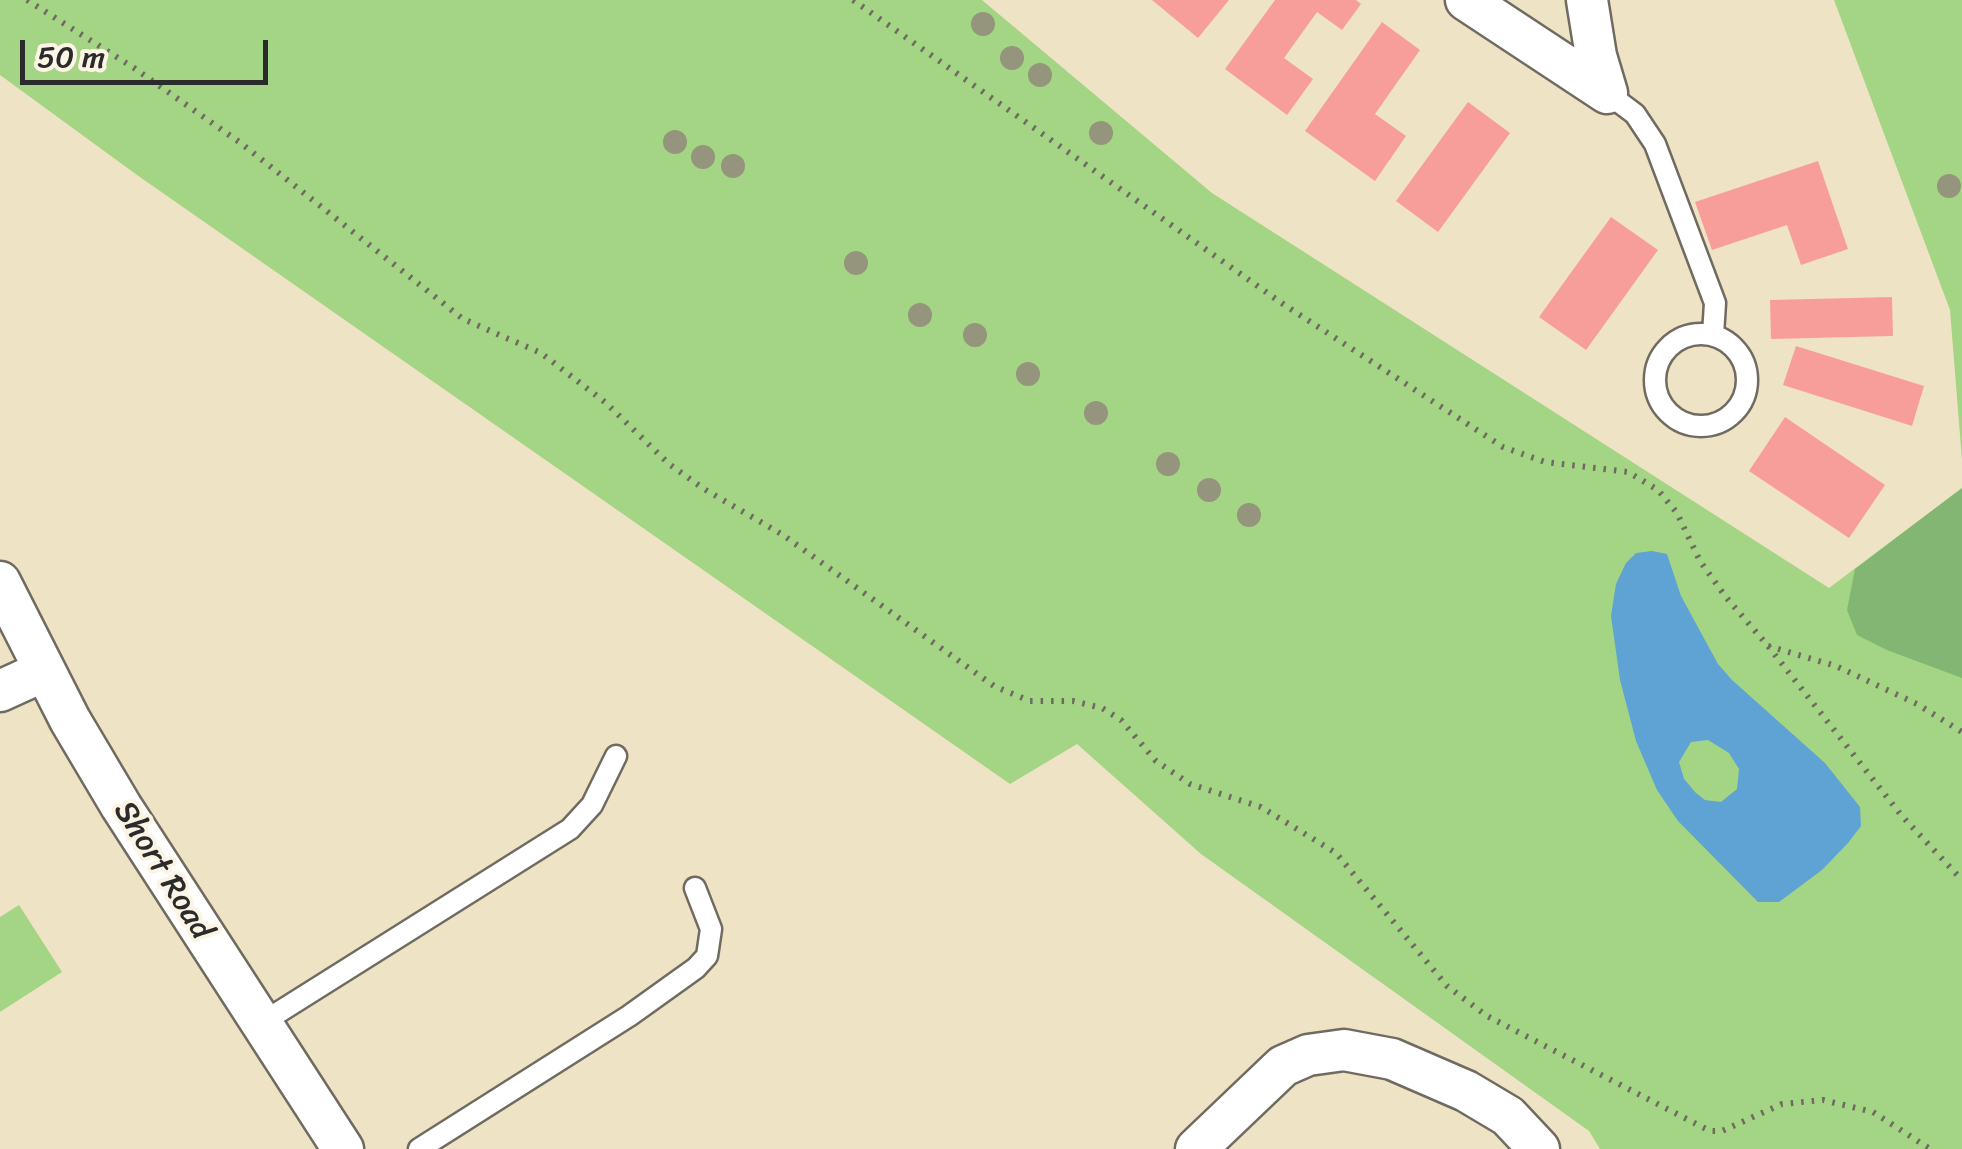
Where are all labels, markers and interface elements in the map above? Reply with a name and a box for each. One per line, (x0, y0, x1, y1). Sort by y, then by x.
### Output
scale bar (25, 20, 272, 82)
text: 50 m (37, 30, 105, 84)
street label: Short Road (104, 795, 220, 947)

